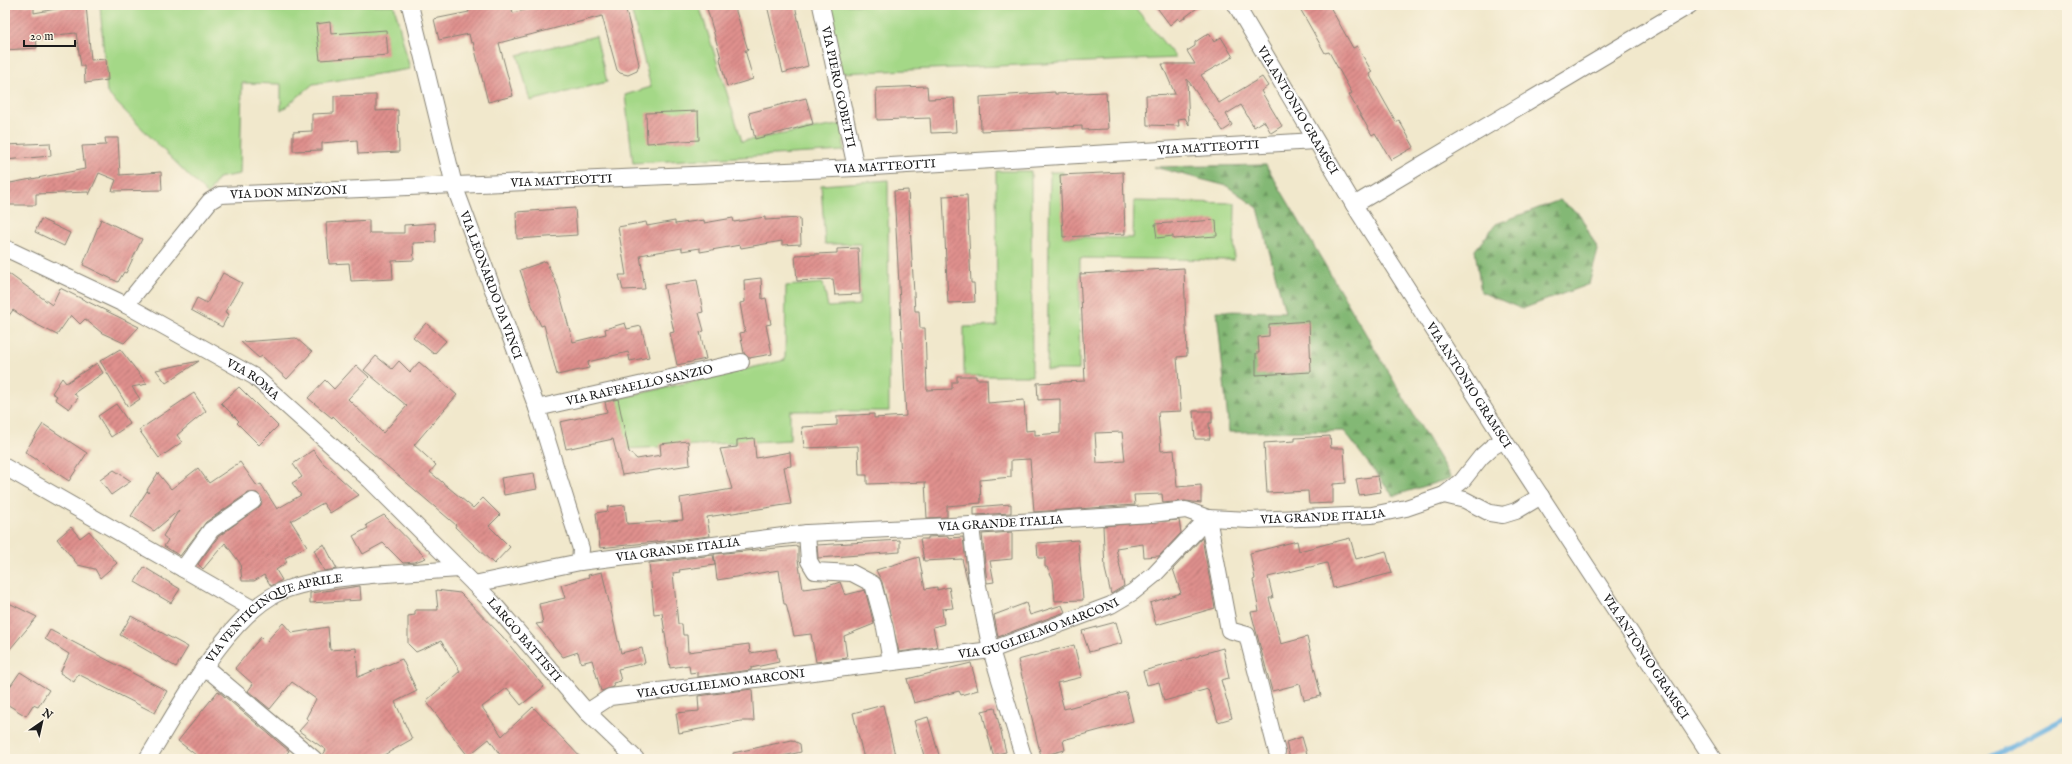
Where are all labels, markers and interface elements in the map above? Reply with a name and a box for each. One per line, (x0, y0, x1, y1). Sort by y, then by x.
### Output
scale bar (24, 22, 75, 48)
street label: VIA PIERO GOBETTI (818, 24, 859, 149)
text: 20 m (30, 29, 53, 44)
street label: VIA ANTONIO GRAMSCI (1254, 42, 1342, 177)
street label: VIA MATTEOTTI (1156, 137, 1260, 158)
street label: VIA MATTEOTTI (833, 156, 936, 176)
street label: VIA MATTEOTTI (509, 171, 612, 190)
street label: VIA DON MINZONI (229, 182, 347, 202)
street label: VIA LEONARDO DA VINCI (456, 208, 526, 361)
street label: VIA ANTONIO GRAMSCI (1423, 318, 1515, 451)
street label: VIA ROMA (223, 355, 283, 404)
street label: VIA RAFFAELLO SANZIO (564, 361, 714, 409)
street label: VIA GRANDE ITALIA (1259, 505, 1387, 527)
street label: VIA GRANDE ITALIA (937, 512, 1064, 534)
street label: VIA GRANDE ITALIA (614, 534, 742, 565)
street label: VIA VENTICINQUE APRILE (202, 570, 343, 666)
street label: VIA ANTONIO GRAMSCI (1599, 590, 1692, 722)
street label: LARGO BATTISTI (484, 594, 565, 685)
street label: VIA GUGLIELMO MARCONI (956, 594, 1122, 662)
street label: VIA GUGLIELMO MARCONI (635, 666, 806, 701)
north arrow (22, 702, 62, 742)
text: N (38, 706, 55, 723)

